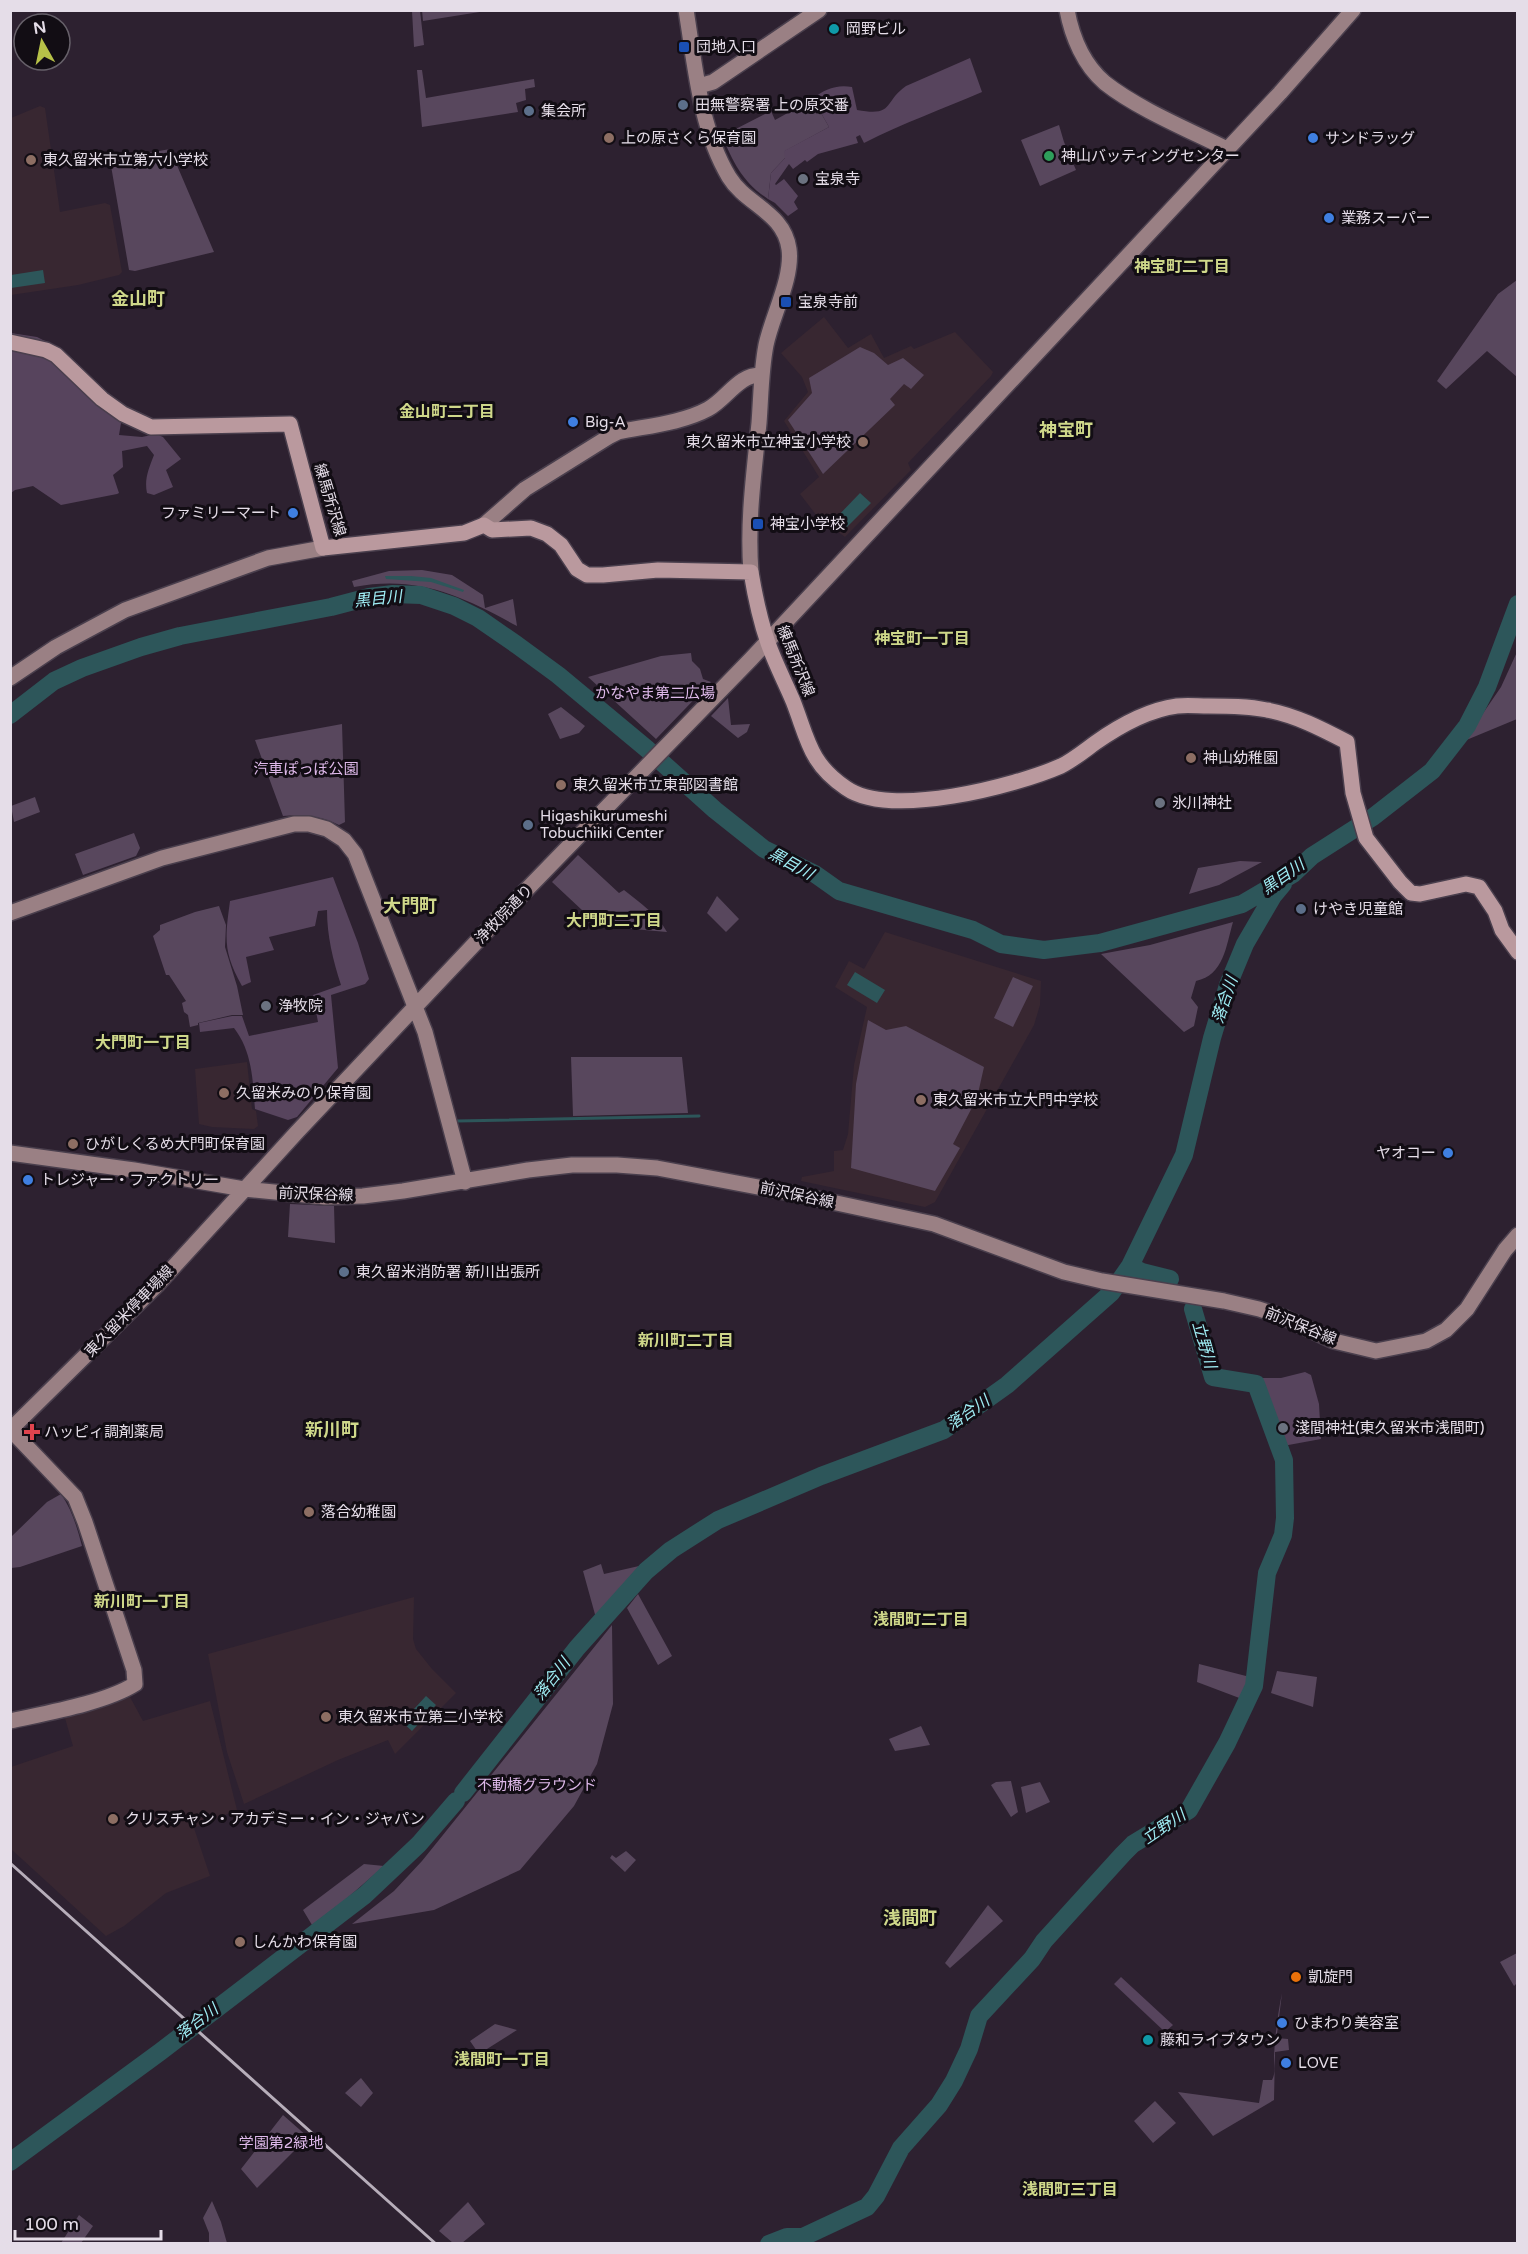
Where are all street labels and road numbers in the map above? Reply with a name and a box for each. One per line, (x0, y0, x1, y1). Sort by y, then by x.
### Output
street label: 練馬所沢線 (310, 461, 350, 539)
street label: 練馬所沢線 (774, 623, 818, 699)
street label: 浄牧院通り (471, 881, 537, 947)
street label: 前沢保谷線 (758, 1178, 836, 1212)
street label: 前沢保谷線 (278, 1184, 354, 1204)
street label: 東久留米停車場線 (81, 1262, 177, 1360)
street label: 前沢保谷線 (1263, 1304, 1339, 1348)

